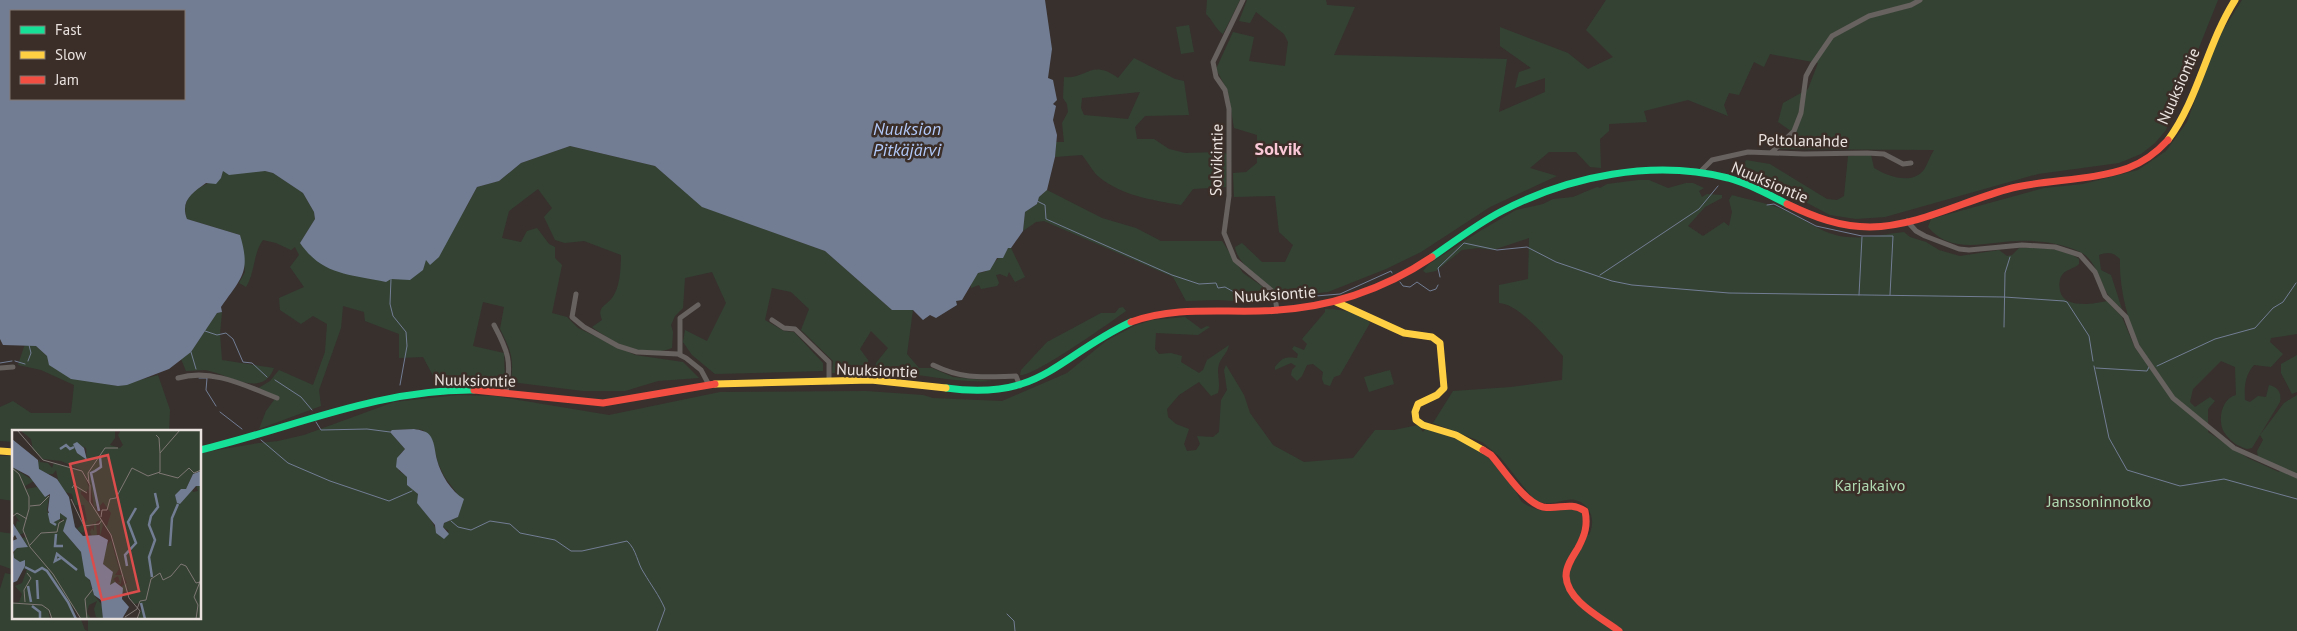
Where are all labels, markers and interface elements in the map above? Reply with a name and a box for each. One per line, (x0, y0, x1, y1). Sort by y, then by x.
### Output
legend (10, 10, 185, 100)
text: Fast (55, 20, 82, 39)
text: Slow (55, 45, 86, 64)
street label: Nuuksiontie (2152, 45, 2204, 127)
text: Jam (54, 70, 79, 89)
water label: Nuuksion Pitkäjärvi (873, 117, 942, 161)
street label: Solvikintie (1205, 124, 1227, 196)
street label: Peltolanahde (1758, 129, 1848, 151)
district label: Solvik (1255, 137, 1302, 160)
street label: Nuuksiontie (1728, 157, 1812, 207)
street label: Nuuksiontie (1233, 281, 1317, 307)
street label: Nuuksiontie (836, 359, 918, 381)
street label: Nuuksiontie (434, 369, 516, 391)
inset map (12, 430, 201, 618)
park label: Karjakaivo (1835, 475, 1905, 495)
park label: Janssoninnotko (2046, 491, 2151, 511)

